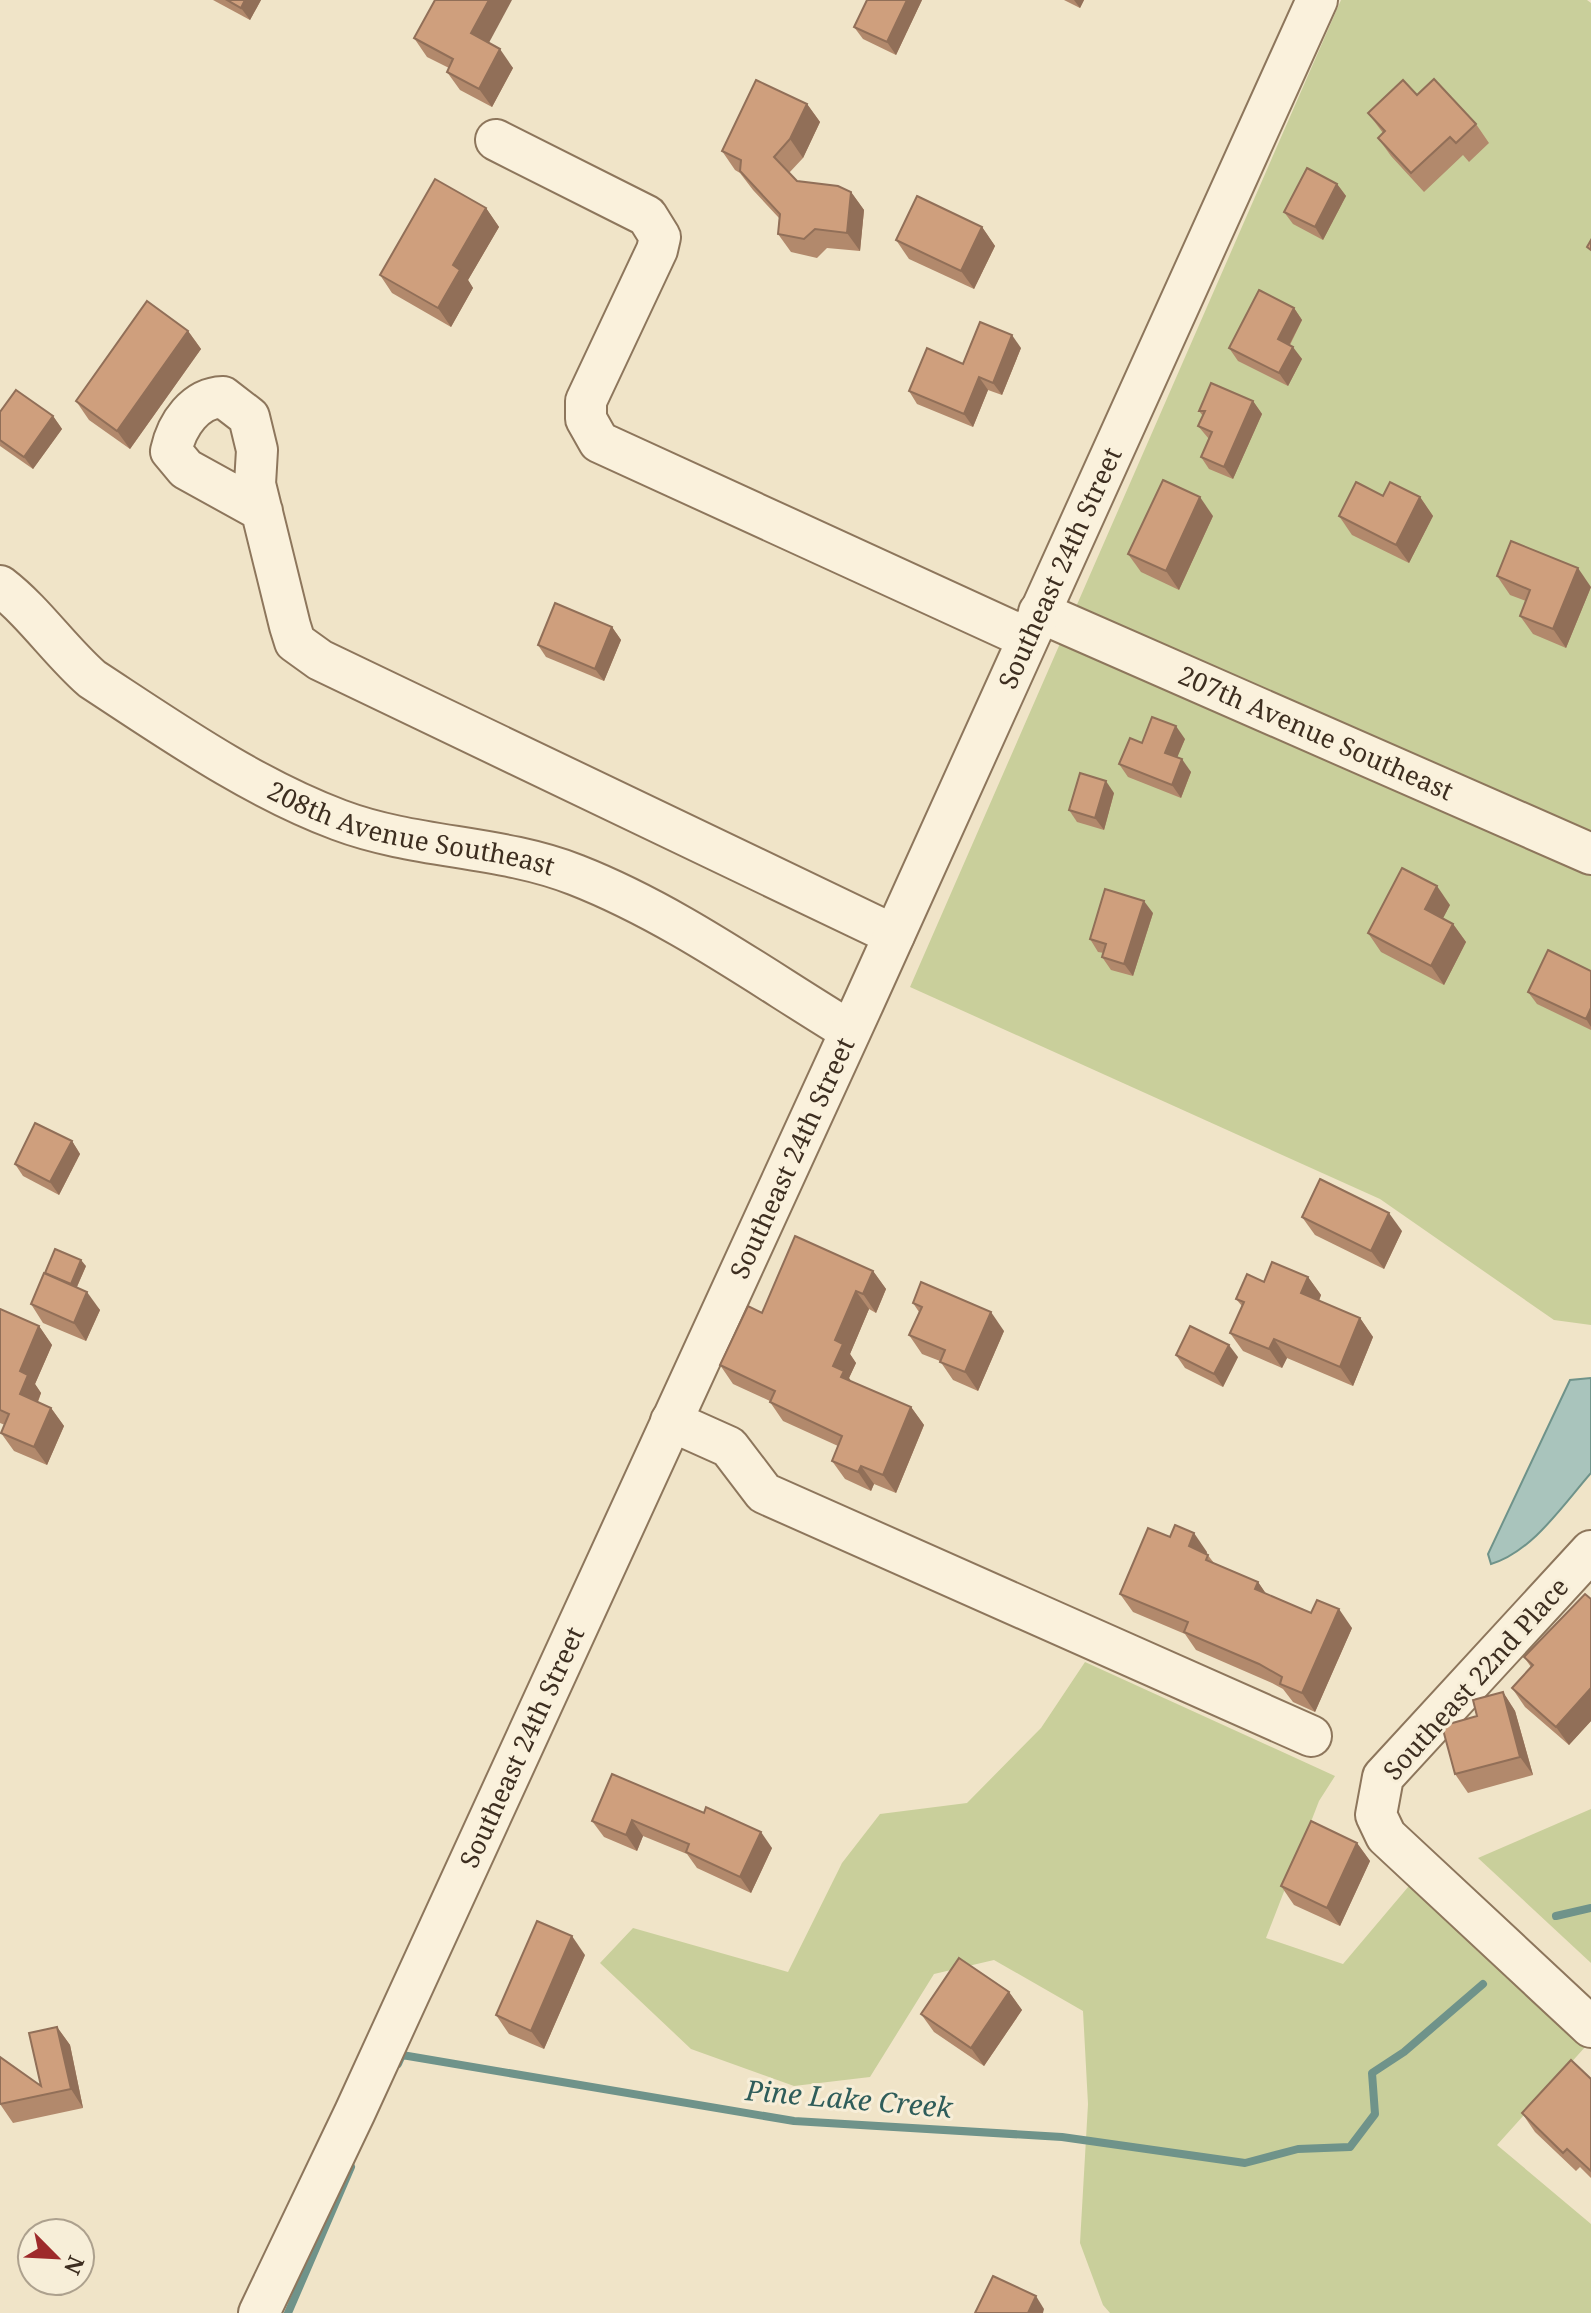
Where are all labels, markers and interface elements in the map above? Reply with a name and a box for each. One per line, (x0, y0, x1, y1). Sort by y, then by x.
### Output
street label: Southeast 24th Street (989, 441, 1129, 694)
street label: 207th Avenue Southeast (1173, 656, 1459, 808)
street label: 208th Avenue Southeast (262, 772, 559, 884)
street label: Southeast 24th Street (720, 1031, 862, 1284)
street label: Southeast 22nd Place (1375, 1569, 1576, 1787)
street label: Southeast 24th Street (450, 1620, 592, 1873)
water label: Pine Lake Creek (743, 2070, 955, 2126)
north arrow (16, 2217, 96, 2297)
text: N (58, 2252, 92, 2280)

